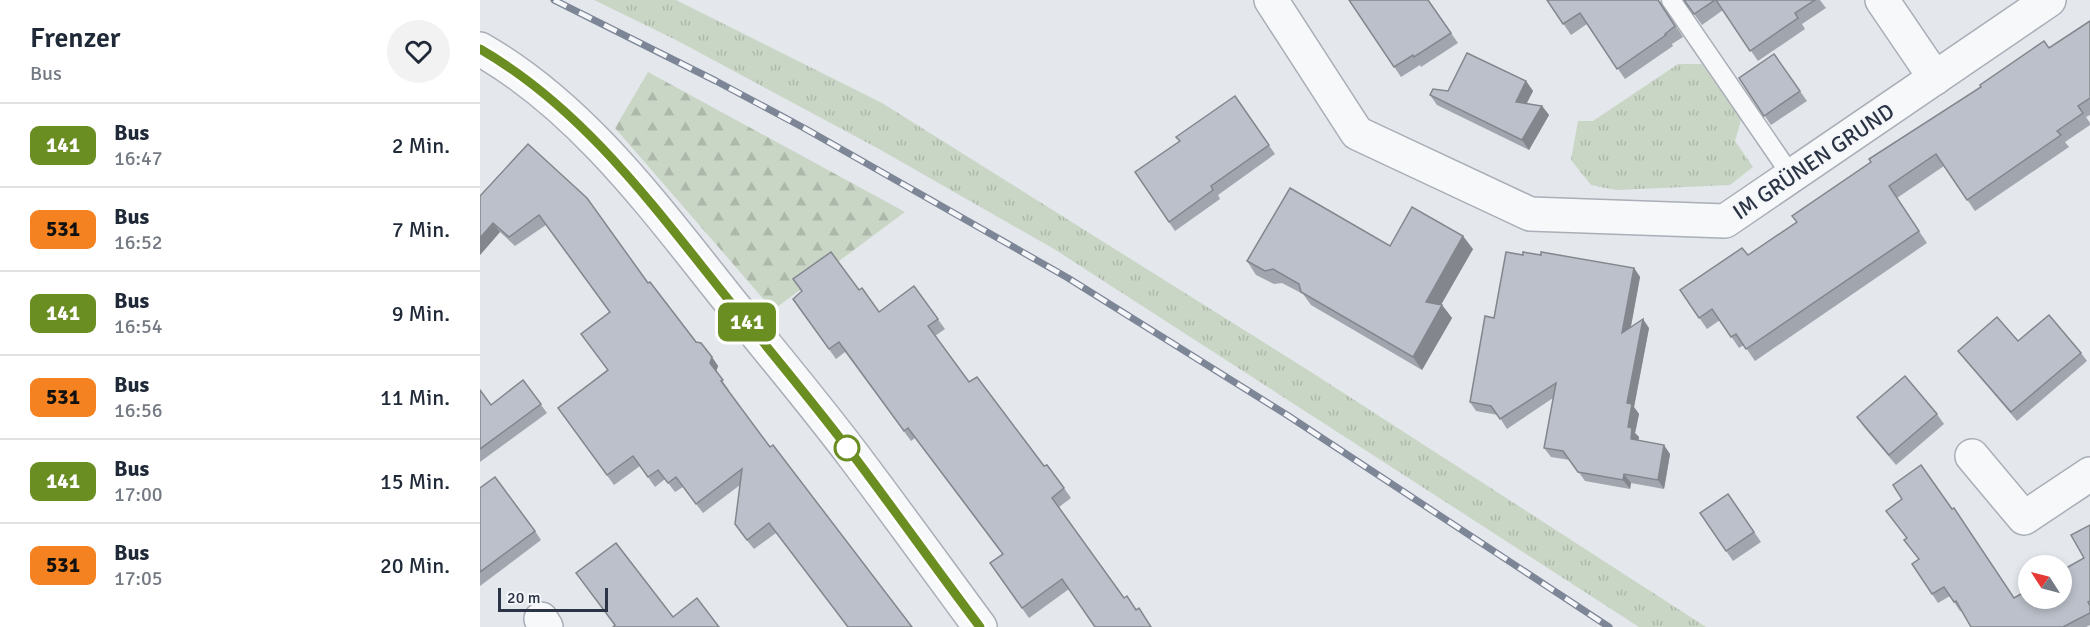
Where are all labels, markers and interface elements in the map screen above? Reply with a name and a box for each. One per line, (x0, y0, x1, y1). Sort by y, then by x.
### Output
button: heart (387, 20, 450, 83)
text: Frenzer (30, 21, 121, 55)
text: Bus (30, 61, 62, 86)
street label: IM GRÜNEN GRUND (1727, 97, 1899, 225)
text: Bus (114, 119, 149, 146)
text: 141 (46, 132, 80, 158)
text: 2 Min. (392, 132, 450, 159)
text: 16:47 (114, 146, 163, 171)
text: Bus (114, 203, 149, 230)
text: 531 (46, 216, 80, 242)
text: 7 Min. (392, 216, 450, 243)
text: 16:52 (114, 230, 163, 255)
text: Bus (114, 287, 149, 314)
text: 141 (46, 300, 80, 326)
text: 9 Min. (392, 300, 450, 327)
line badge: 141 (712, 302, 782, 342)
text: 141 (730, 309, 764, 335)
text: 16:54 (114, 314, 163, 339)
text: Bus (114, 371, 149, 398)
text: 531 (46, 384, 80, 410)
text: 11 Min. (380, 384, 450, 411)
text: 16:56 (114, 398, 163, 423)
unlabelled marker (834, 435, 860, 461)
text: Bus (114, 455, 149, 482)
text: 141 (46, 468, 80, 494)
text: 15 Min. (380, 468, 450, 495)
text: 17:00 (114, 482, 163, 507)
text: Bus (114, 539, 149, 566)
text: 531 (46, 552, 80, 578)
text: 20 Min. (380, 552, 450, 579)
north arrow (2018, 555, 2072, 609)
map controls (2018, 555, 2072, 609)
text: 17:05 (114, 566, 163, 591)
scale bar (498, 585, 608, 612)
text: 20 m (507, 588, 541, 608)

